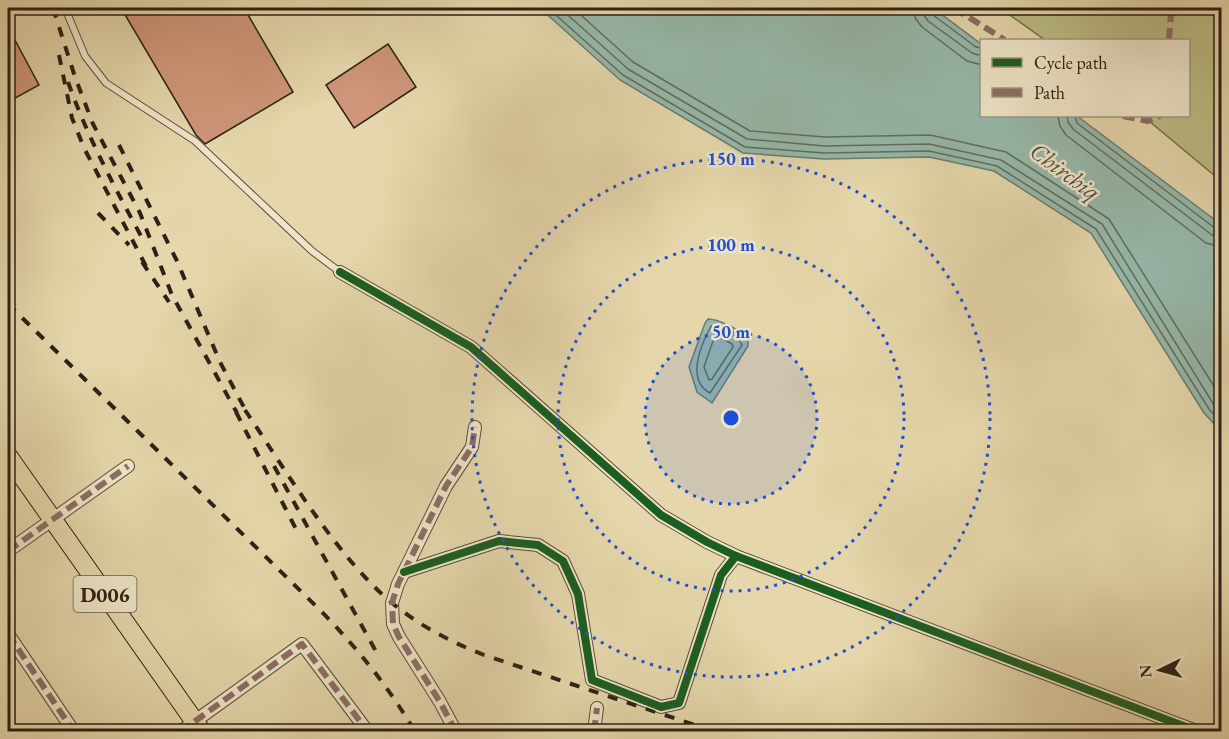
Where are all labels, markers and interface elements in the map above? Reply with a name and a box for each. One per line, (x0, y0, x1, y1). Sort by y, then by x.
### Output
legend (980, 39, 1190, 117)
text: Cycle path (1034, 51, 1108, 74)
text: Path (1034, 81, 1065, 104)
water label: Chirchiq (1023, 135, 1107, 208)
text: 150 m (707, 147, 755, 170)
text: 100 m (707, 233, 755, 256)
text: 50 m (712, 320, 750, 343)
centre of rings (721, 408, 741, 428)
road number: D006 (74, 576, 136, 612)
north arrow (1130, 640, 1190, 700)
text: N (1135, 664, 1157, 679)

